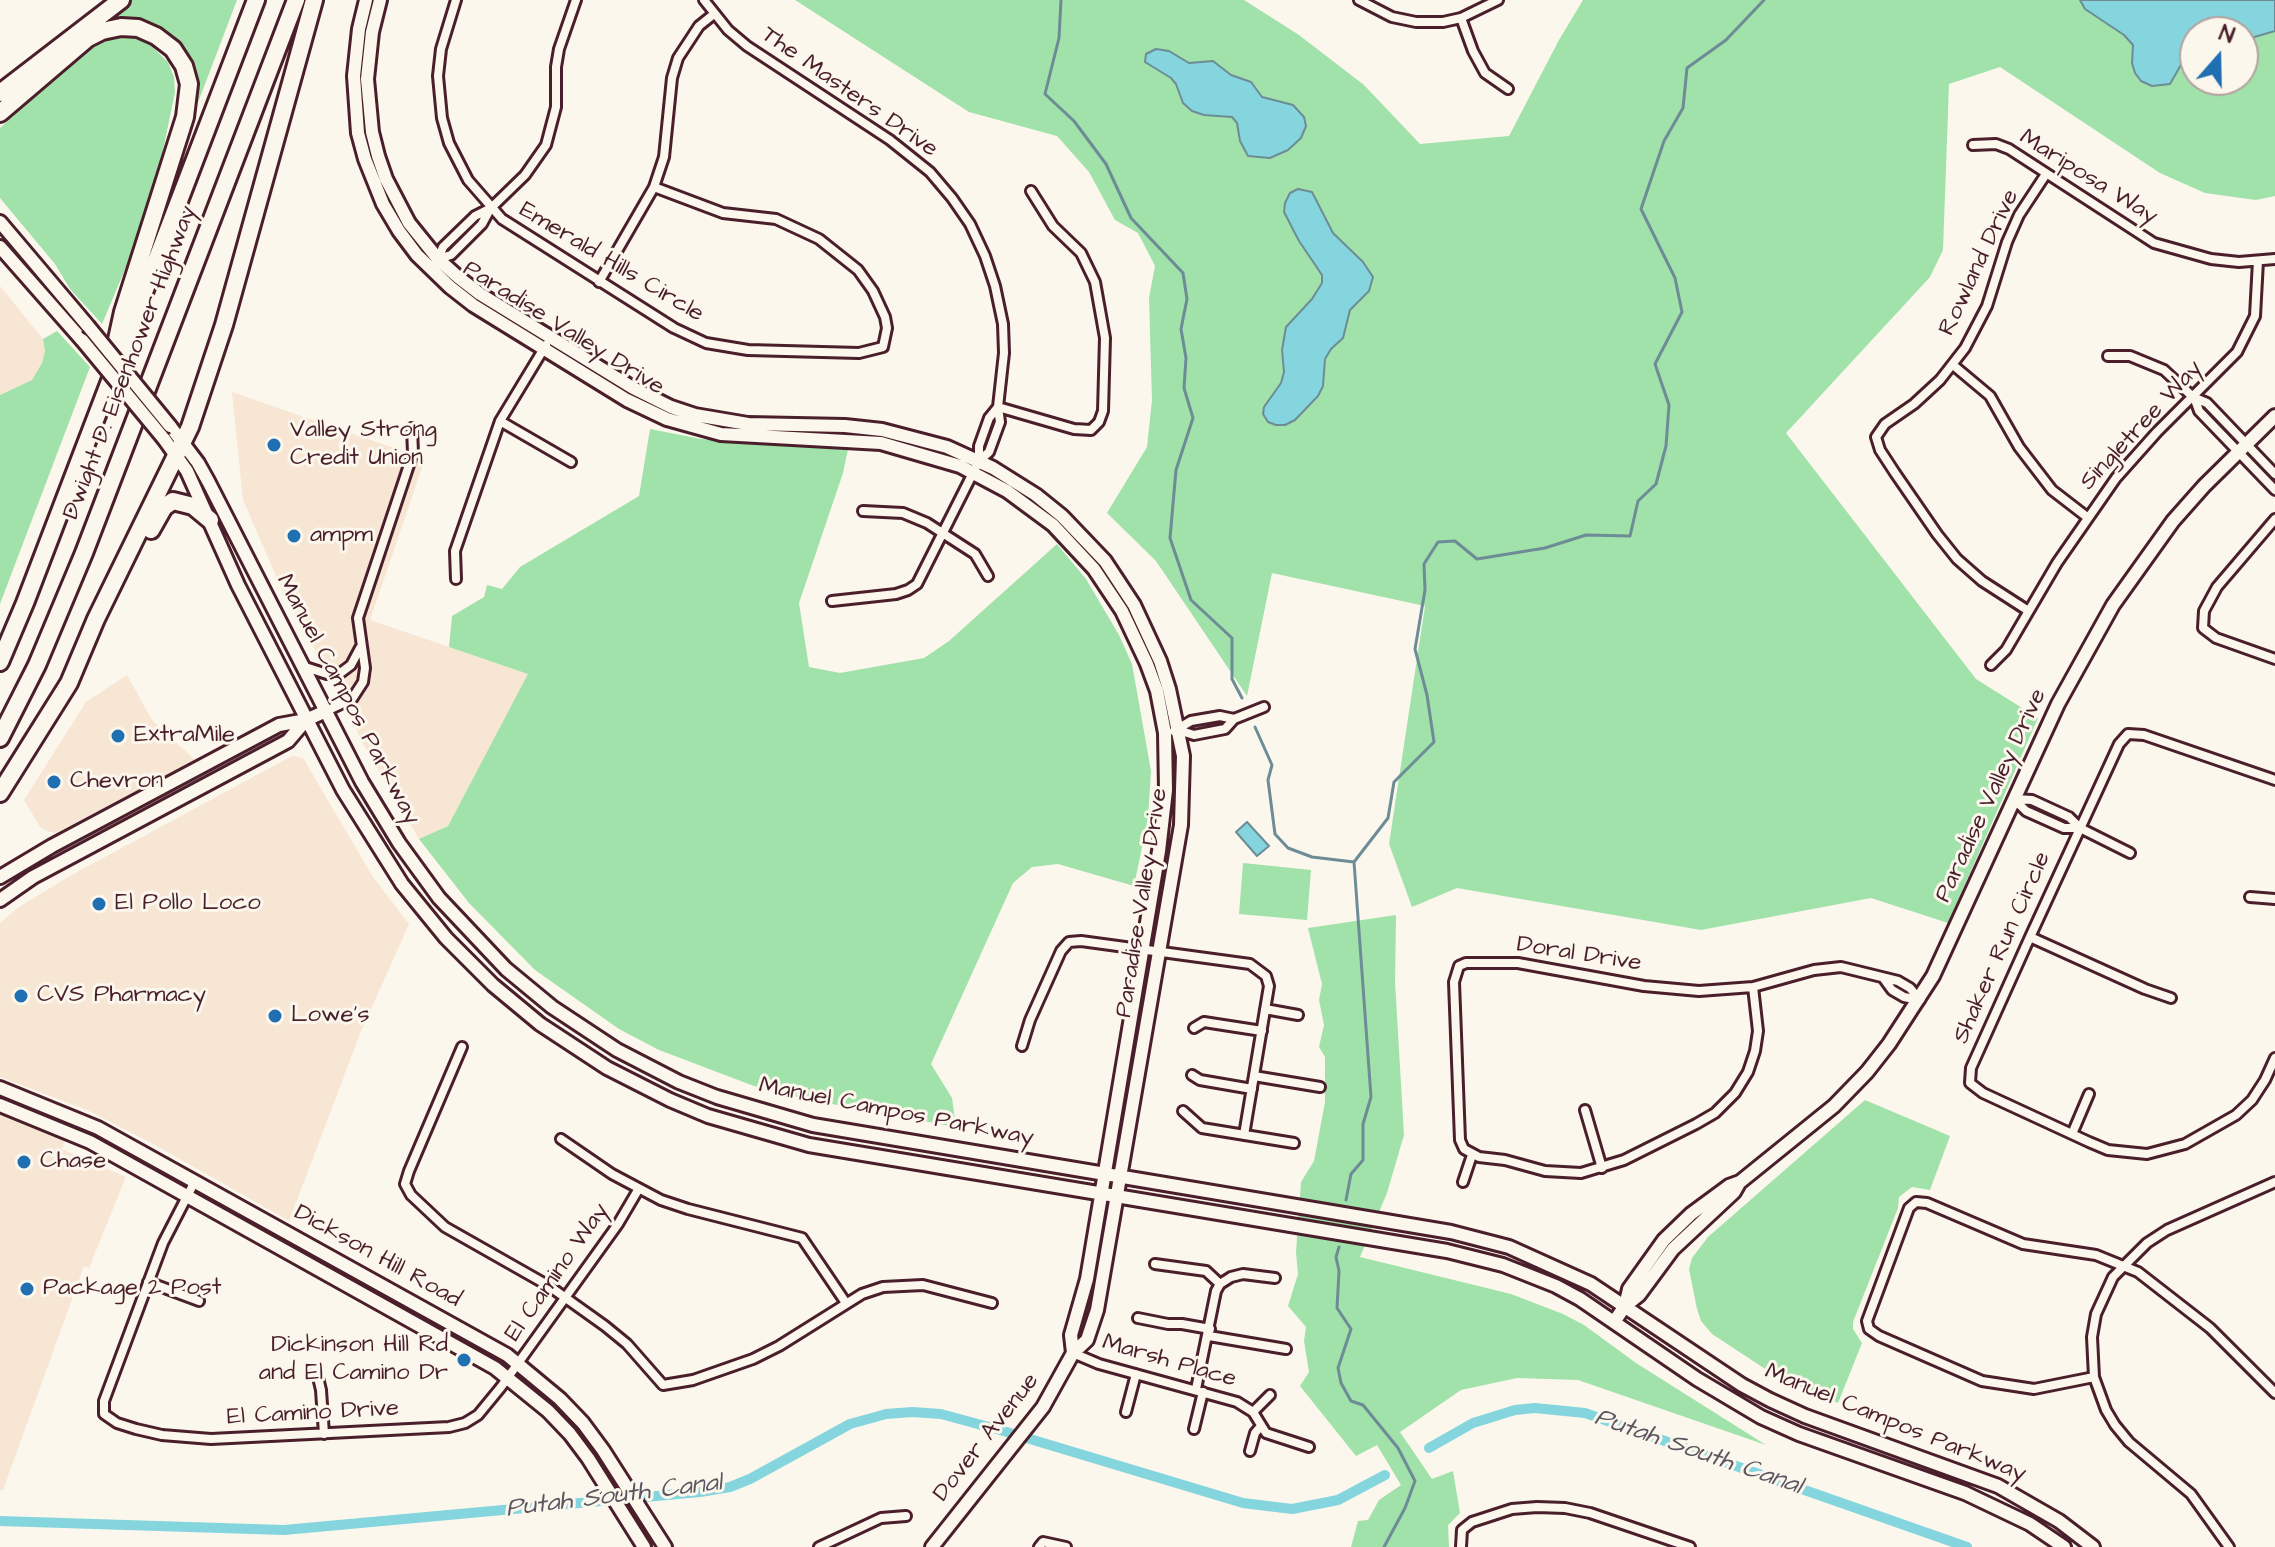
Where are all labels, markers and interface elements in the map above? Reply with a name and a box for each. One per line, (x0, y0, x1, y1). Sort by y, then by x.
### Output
north arrow (2179, 16, 2259, 96)
text: N (2215, 18, 2238, 52)
street label: The Masters Drive (755, 21, 943, 165)
street label: Mariposa Way (2014, 124, 2162, 232)
street label: Rowland Drive (1934, 185, 2026, 341)
street label: Emerald Hills Circle (514, 197, 708, 329)
street label: Dwight D. Eisenhower Highway (58, 202, 204, 524)
street label: Paradise Valley Drive (457, 255, 669, 403)
street label: Singletree Way (2075, 355, 2209, 497)
place label: Valley Strong Credit Union (290, 417, 437, 473)
marker: Valley Strong Credit Union (265, 436, 283, 454)
place label: ampm (310, 522, 373, 550)
marker: ampm (285, 527, 303, 545)
street label: Manuel Campos Parkway (269, 570, 425, 830)
street label: Paradise Valley Drive (1930, 685, 2054, 907)
place label: ExtraMile (134, 722, 235, 750)
marker: ExtraMile (109, 727, 127, 745)
place label: Chevron (70, 768, 163, 796)
marker: Chevron (45, 773, 63, 791)
street label: Paradise Valley Drive (1111, 786, 1175, 1020)
street label: Shaker Run Circle (1948, 848, 2058, 1048)
place label: El Pollo Loco (115, 890, 261, 918)
marker: El Pollo Loco (90, 895, 108, 913)
street label: Doral Drive (1515, 931, 1643, 979)
place label: CVS Pharmacy (37, 982, 206, 1010)
marker: CVS Pharmacy (12, 987, 30, 1005)
place label: Lowe's (291, 1002, 369, 1030)
marker: Lowe's (266, 1007, 284, 1025)
street label: Manuel Campos Parkway (756, 1072, 1036, 1154)
place label: Chase (40, 1148, 106, 1176)
marker: Chase (15, 1153, 33, 1171)
street label: El Camino Way (500, 1198, 616, 1348)
street label: Dickson Hill Road (288, 1199, 466, 1315)
place label: Package 2 Post (43, 1275, 222, 1303)
marker: Package 2 Post (18, 1280, 36, 1298)
street label: Marsh Place (1099, 1329, 1239, 1395)
place label: Dickinson Hill Rd and El Camino Dr (259, 1332, 448, 1388)
marker: Dickinson Hill Rd and El Camino Dr (455, 1351, 473, 1369)
street label: Manuel Campos Parkway (1760, 1358, 2030, 1490)
street label: Dover Avenue (928, 1368, 1046, 1508)
street label: El Camino Drive (226, 1395, 400, 1433)
water label: Putah South Canal (1590, 1403, 1806, 1503)
water label: Putah South Canal (504, 1468, 724, 1526)

